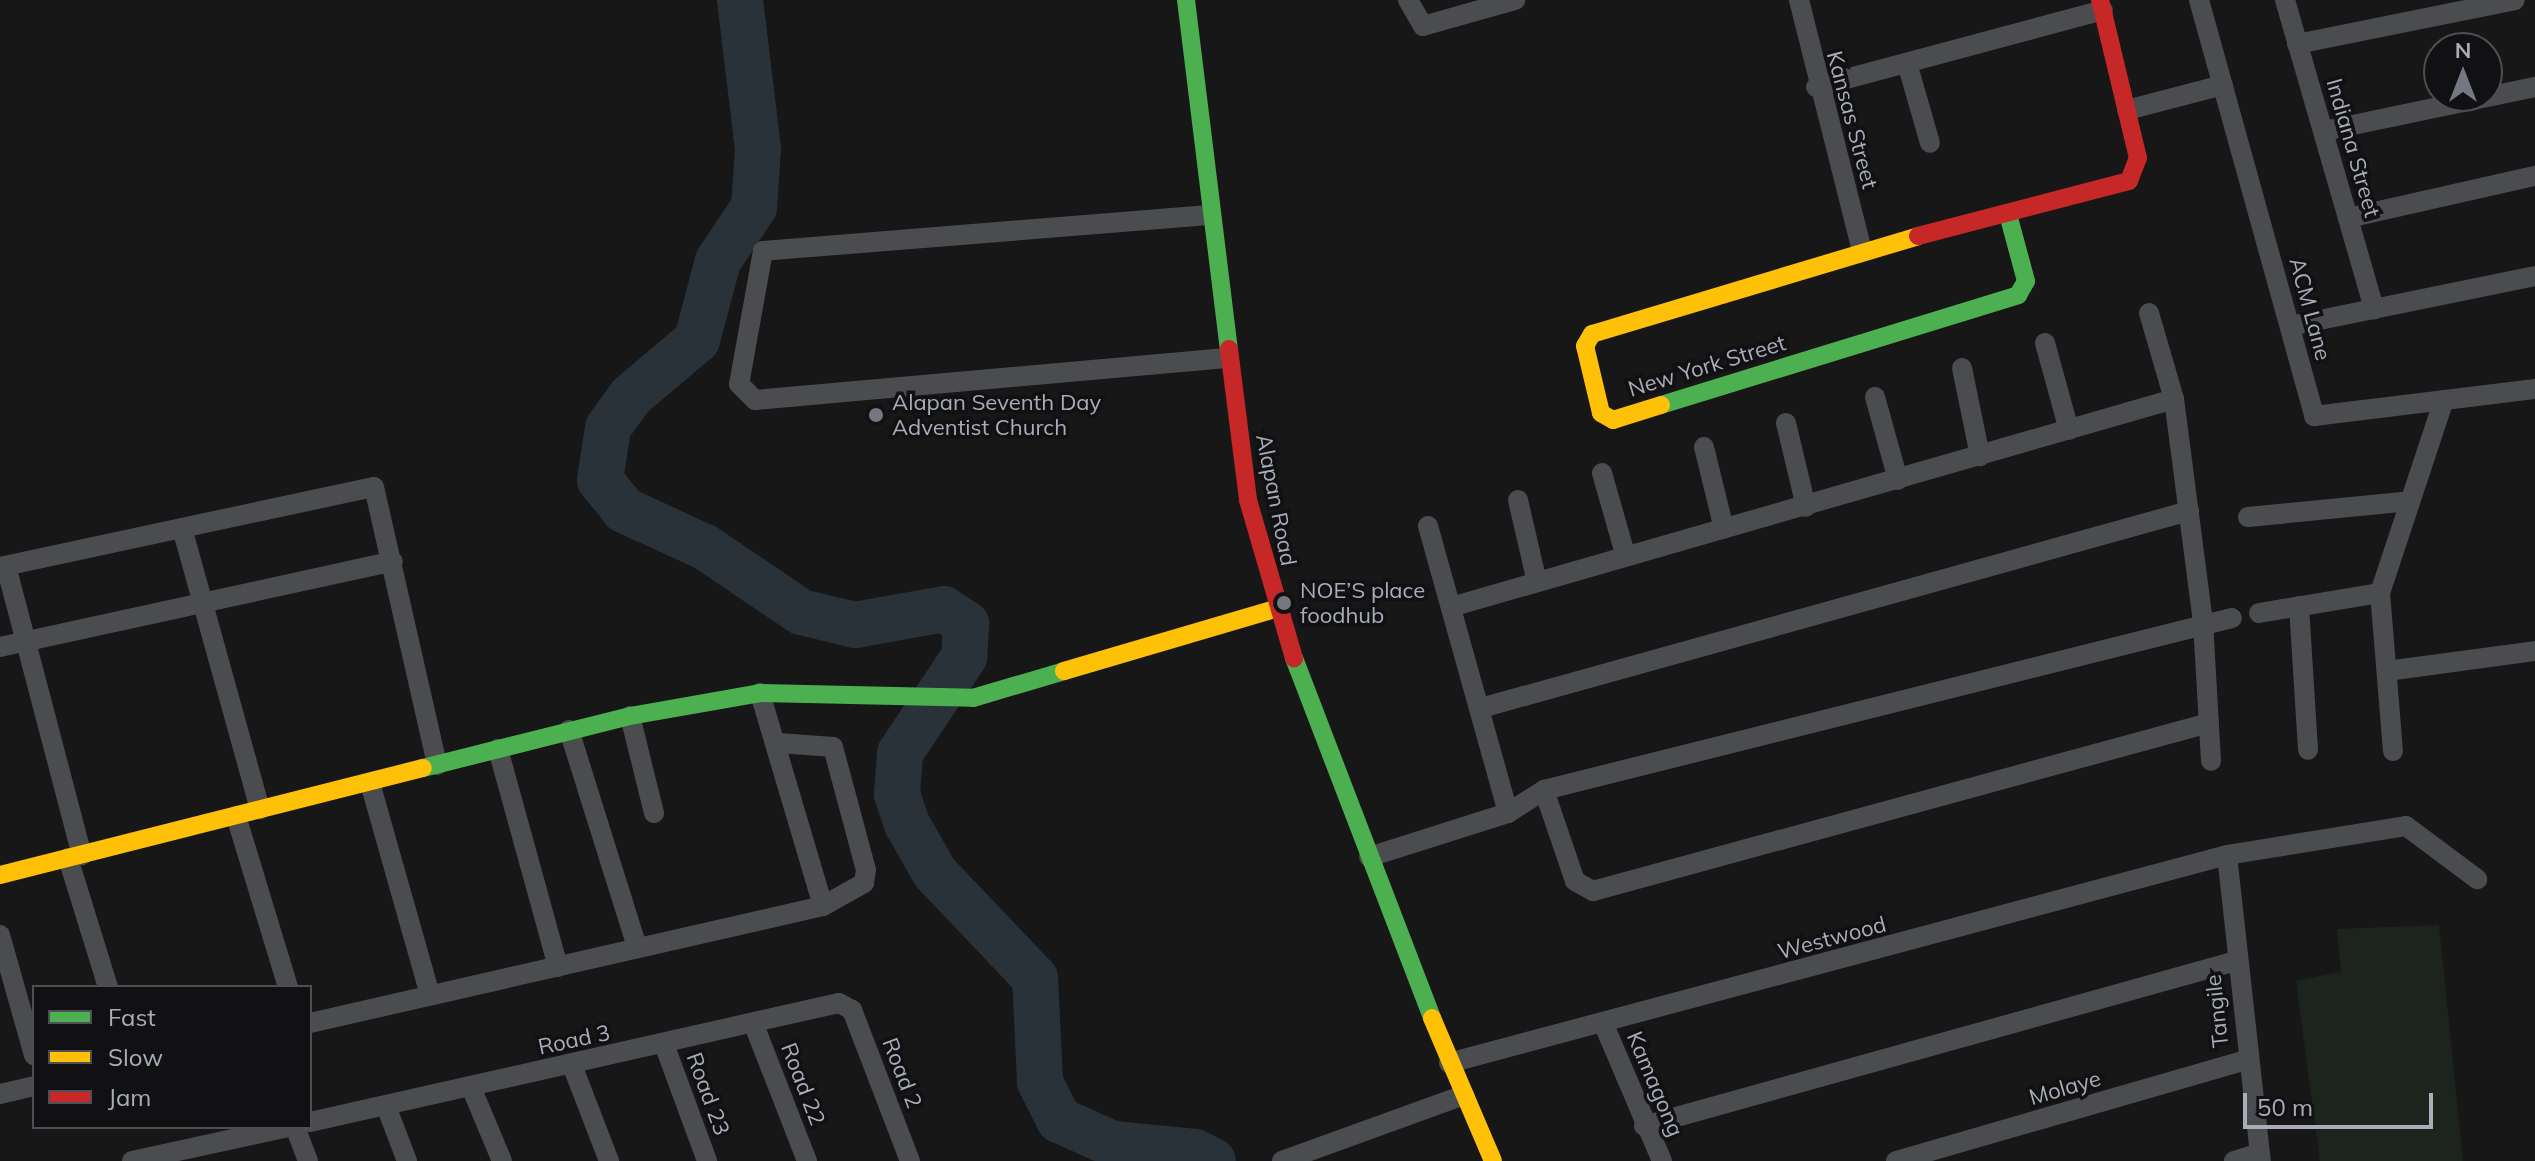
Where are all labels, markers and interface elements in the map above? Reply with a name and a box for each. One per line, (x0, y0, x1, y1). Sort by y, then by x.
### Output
north arrow (2423, 32, 2503, 112)
text: N (2455, 36, 2471, 64)
street label: Kansas Street (1821, 48, 1883, 192)
street label: Indiana Street (2321, 76, 2385, 220)
street label: ACM Lane (2284, 255, 2336, 363)
street label: New York Street (1625, 330, 1789, 402)
place label: Alapan Seventh Day Adventist Church (892, 389, 1101, 440)
marker: Alapan Seventh Day Adventist Church (867, 406, 885, 424)
street label: Alapan Road (1250, 432, 1302, 568)
place label: NOE’S place foodhub (1300, 577, 1425, 628)
marker: NOE’S place foodhub (1275, 594, 1293, 612)
street label: Westwood (1775, 911, 1889, 965)
street label: Tangile (2200, 973, 2234, 1049)
legend (32, 985, 312, 1129)
text: Fast (108, 1002, 156, 1032)
street label: Road 3 (536, 1020, 612, 1060)
street label: Kamagong (1621, 1027, 1689, 1141)
street label: Road 2 (877, 1034, 927, 1112)
street label: Road 22 (775, 1039, 831, 1129)
text: Slow (108, 1042, 163, 1072)
street label: Road 23 (681, 1049, 735, 1139)
street label: Molaye (2026, 1065, 2104, 1111)
scale bar (2247, 1077, 2437, 1127)
text: Jam (108, 1082, 151, 1112)
text: 50 m (2257, 1092, 2313, 1122)

